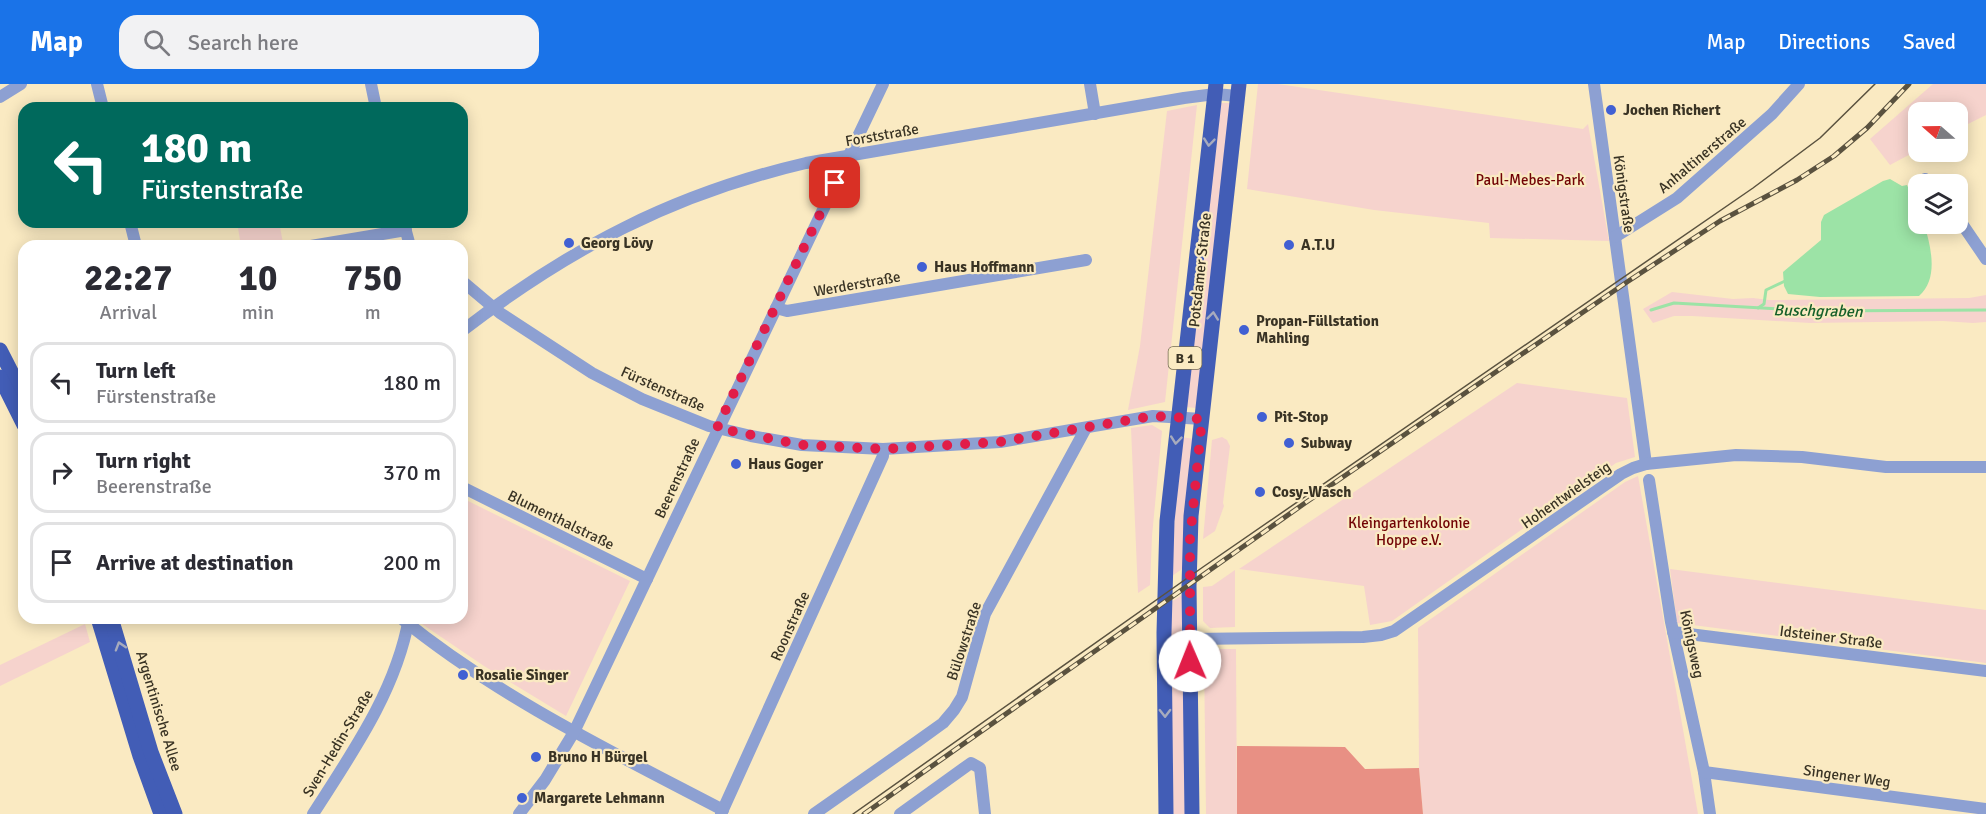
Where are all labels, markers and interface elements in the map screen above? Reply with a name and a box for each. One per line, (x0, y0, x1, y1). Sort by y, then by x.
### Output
search box (119, 15, 539, 69)
text: Map (30, 25, 83, 59)
icon: search (140, 26, 173, 59)
text: Search here (188, 29, 299, 56)
text: Map (1707, 29, 1745, 55)
text: Directions (1778, 29, 1870, 55)
text: Saved (1903, 29, 1956, 55)
place label: Jochen Richert (1623, 101, 1721, 119)
north arrow (1908, 102, 1968, 162)
map controls (1908, 102, 1968, 234)
marker: Jochen Richert (1604, 103, 1618, 117)
street label: Anhaltinerstraße (1654, 113, 1750, 197)
street label: Forststraße (844, 120, 920, 150)
text: 180 m (141, 123, 252, 174)
icon: left (42, 126, 120, 204)
one-way arrow (1203, 138, 1216, 147)
street label: Königstraße (1610, 154, 1638, 234)
pin (809, 157, 860, 208)
icon: arrive (818, 166, 851, 199)
park label: Paul-Mebes-Park (1475, 171, 1585, 189)
text: Fürstenstraße (141, 174, 303, 207)
button: layers (1908, 174, 1968, 234)
street label: Potsdamer Straße (1185, 212, 1215, 328)
place label: Georg Lövy (581, 234, 654, 252)
marker: Georg Lövy (562, 236, 576, 250)
place label: A.T.U (1301, 236, 1335, 254)
marker: A.T.U (1282, 238, 1296, 252)
text: 22:27 (84, 256, 172, 301)
text: 10 (239, 256, 277, 301)
text: 750 (344, 256, 402, 301)
place label: Haus Hoffmann (934, 258, 1035, 276)
marker: Haus Hoffmann (915, 260, 929, 274)
street label: Werderstraße (812, 268, 902, 300)
text: Arrival (99, 300, 157, 325)
text: min (242, 300, 274, 325)
text: m (365, 300, 381, 325)
water label: Buschgraben (1773, 300, 1864, 322)
one-way arrow (1206, 311, 1219, 320)
place label: Propan-Füllstation Mahling (1256, 312, 1379, 347)
marker: Propan-Füllstation Mahling (1237, 323, 1251, 337)
road number: B 1 (1168, 347, 1202, 369)
text: Turn left (96, 357, 176, 384)
street label: Fürstenstraße (618, 362, 708, 416)
icon: left (45, 366, 78, 399)
text: 180 m (383, 369, 441, 396)
text: Fürstenstraße (96, 384, 216, 409)
place label: Pit-Stop (1274, 408, 1328, 426)
marker: Pit-Stop (1255, 410, 1269, 424)
place label: Subway (1301, 434, 1352, 452)
street label: Beerenstraße (651, 435, 703, 521)
one-way arrow (1170, 436, 1183, 445)
marker: Subway (1282, 436, 1296, 450)
text: Turn right (96, 447, 191, 474)
place label: Haus Goger (748, 455, 823, 473)
icon: right (45, 456, 78, 489)
marker: Haus Goger (729, 457, 743, 471)
street label: Hohentwielsteig (1518, 457, 1614, 533)
text: 370 m (383, 459, 441, 486)
text: Beerenstraße (96, 474, 212, 499)
place label: Cosy-Wasch (1272, 483, 1351, 501)
marker: Cosy-Wasch (1253, 485, 1267, 499)
street label: Blumenthalstraße (505, 486, 617, 554)
park label: Kleingartenkolonie Hoppe e.V. (1348, 514, 1470, 549)
icon: arrive (45, 546, 78, 579)
text: Arrive at destination (96, 549, 293, 576)
text: 200 m (383, 549, 441, 576)
street label: Roonstraße (767, 588, 813, 664)
street label: Bülowstraße (943, 599, 985, 683)
street label: Königsweg (1676, 608, 1708, 680)
street label: Idsteiner Straße (1778, 622, 1884, 652)
position arrow (1158, 629, 1222, 693)
one-way arrow (115, 641, 127, 652)
street label: Argentinische Allee (132, 649, 186, 773)
place label: Rosalie Singer (475, 666, 568, 684)
marker: Rosalie Singer (456, 668, 470, 682)
street label: Sven-Hedin-Straße (299, 686, 377, 800)
one-way arrow (1159, 708, 1171, 717)
place label: Bruno H Bürgel (548, 748, 648, 766)
marker: Bruno H Bürgel (529, 750, 543, 764)
street label: Singener Weg (1802, 761, 1892, 791)
place label: Margarete Lehmann (534, 789, 665, 807)
marker: Margarete Lehmann (515, 791, 529, 805)

